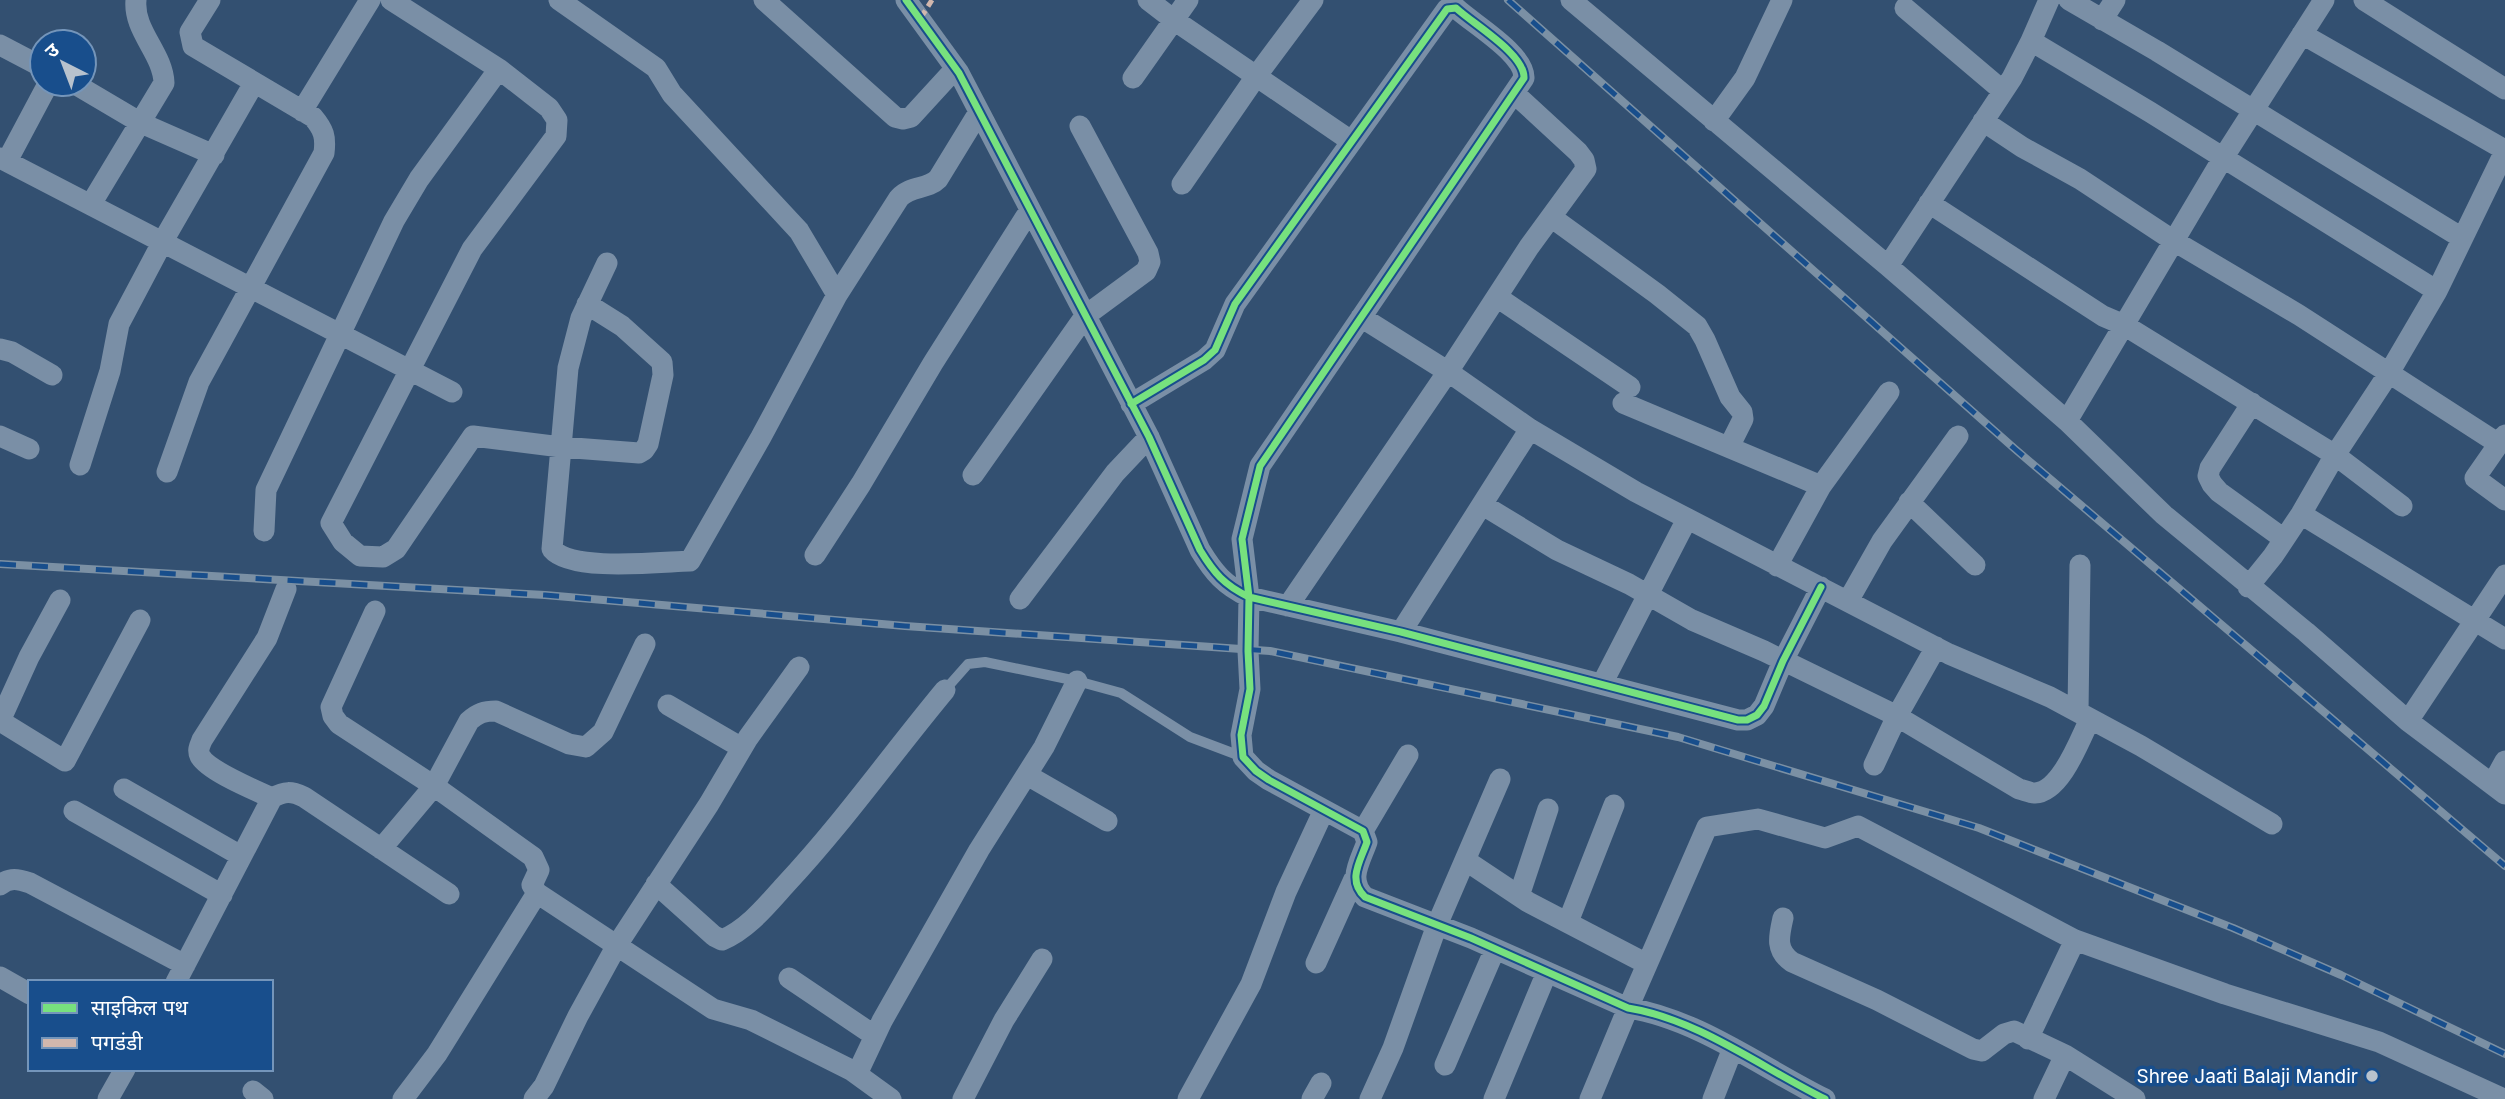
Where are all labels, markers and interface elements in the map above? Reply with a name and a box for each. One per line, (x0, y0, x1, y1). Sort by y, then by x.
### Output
north arrow (28, 28, 98, 98)
text: उ (40, 38, 64, 63)
legend (28, 980, 273, 1071)
text: साइकिल पथ (91, 995, 189, 1020)
text: पगडंडी (91, 1030, 143, 1055)
place label: Shree Jaati Balaji Mandir (2137, 1065, 2358, 1088)
marker: Shree Jaati Balaji Mandir (2364, 1068, 2380, 1084)

